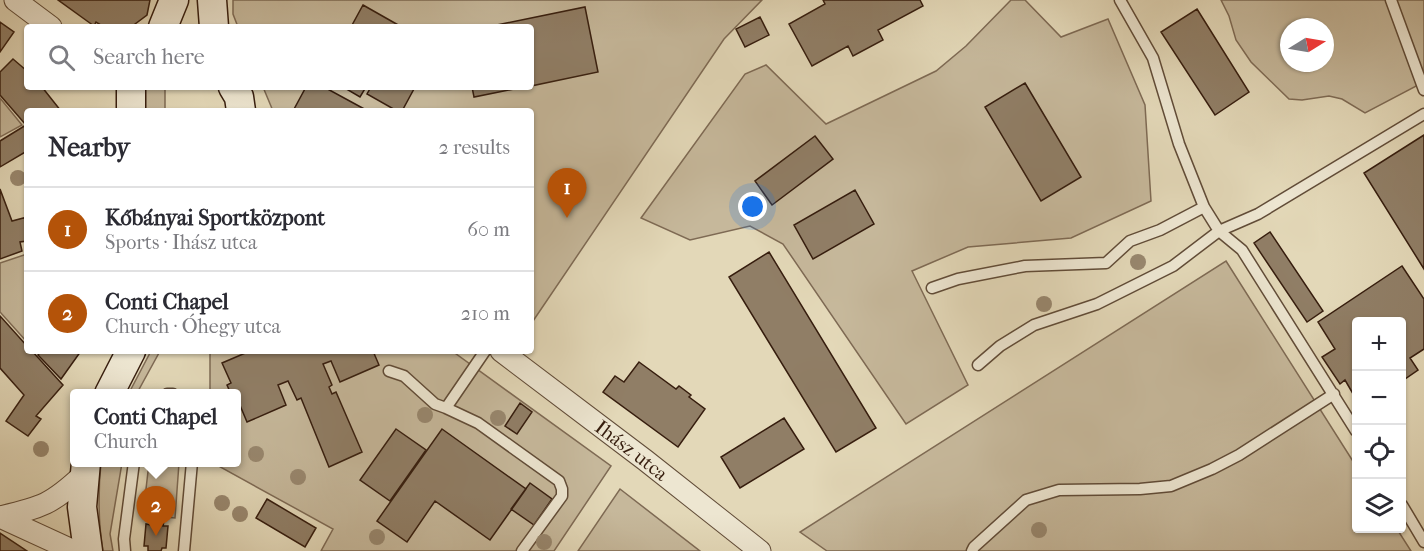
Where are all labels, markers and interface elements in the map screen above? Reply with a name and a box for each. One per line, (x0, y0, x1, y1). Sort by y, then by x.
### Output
north arrow (1280, 18, 1334, 72)
search box (24, 24, 534, 90)
icon: search (45, 41, 78, 74)
text: Search here (93, 44, 205, 70)
text: Nearby (48, 132, 130, 163)
text: 2 results (439, 136, 510, 159)
pin: 1 (548, 168, 586, 218)
your location (738, 192, 767, 221)
text: Kőbányai Sportközpont (105, 205, 325, 231)
text: 1 (64, 218, 71, 241)
text: 60 m (467, 218, 510, 241)
text: Sports · Ihász utca (105, 231, 257, 254)
text: Conti Chapel (105, 289, 229, 315)
text: 2 (62, 302, 73, 325)
text: 210 m (461, 302, 510, 325)
text: Church · Óhegy utca (105, 315, 281, 338)
map controls (1352, 317, 1406, 533)
button: + (1352, 317, 1406, 371)
button: − (1352, 371, 1406, 425)
popup (70, 389, 241, 467)
text: Conti Chapel (94, 404, 217, 430)
street label: Ihász utca (591, 415, 673, 486)
button: locate (1352, 425, 1406, 479)
text: Church (94, 430, 158, 453)
button: layers (1352, 479, 1406, 533)
pin: 2 (136, 486, 176, 536)

